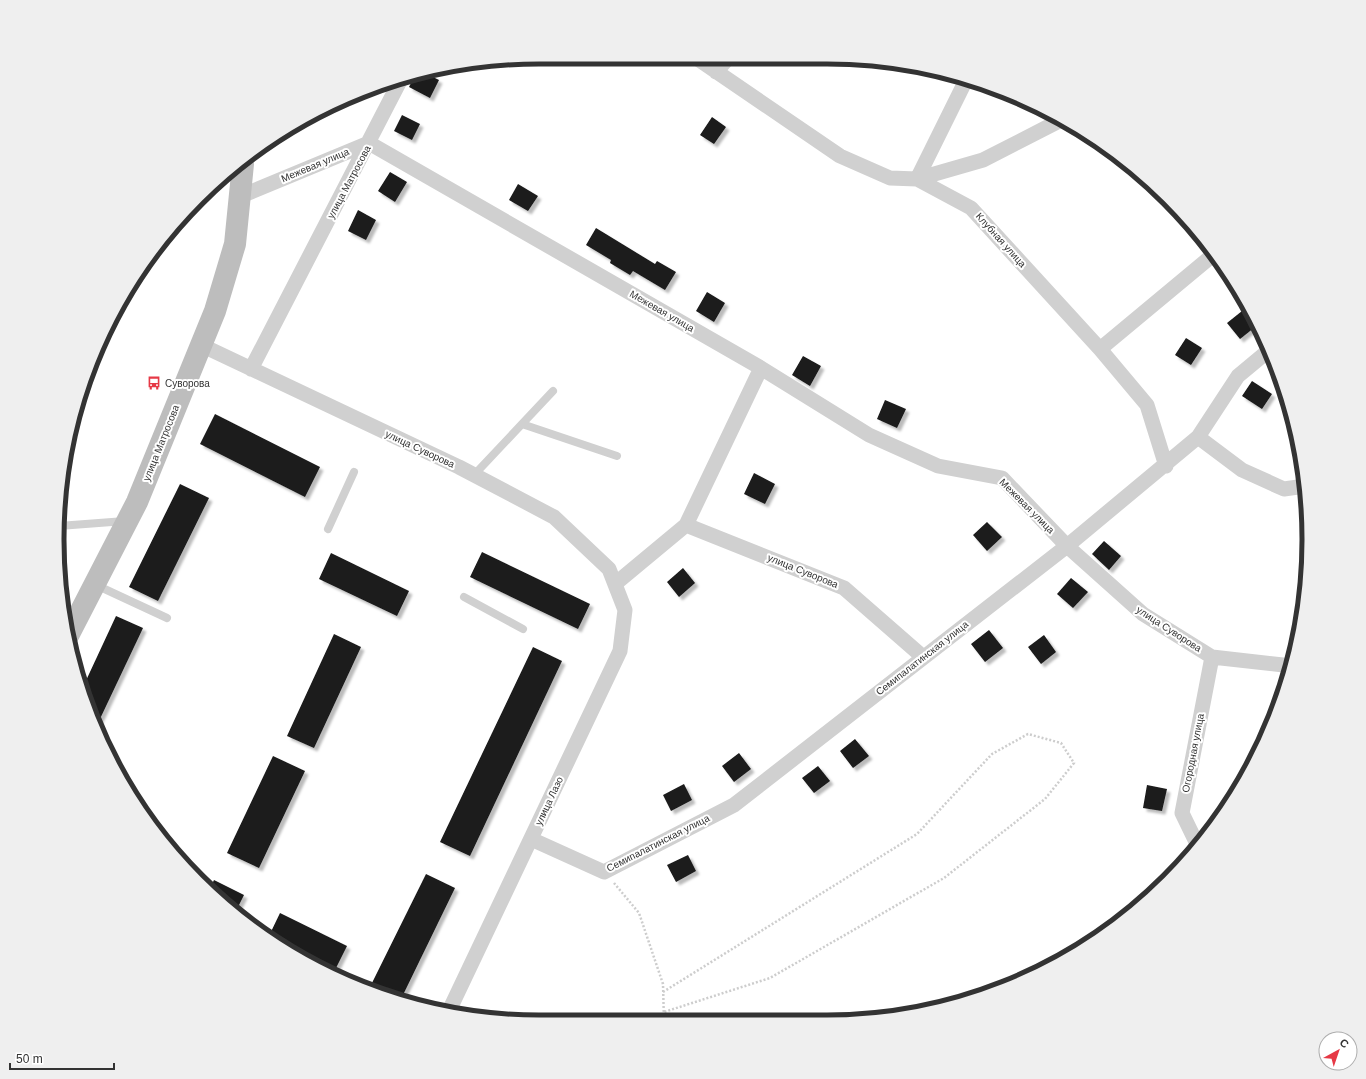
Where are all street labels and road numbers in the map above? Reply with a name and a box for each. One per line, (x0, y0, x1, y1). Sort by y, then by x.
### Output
street label: улица Матросова (325, 143, 373, 220)
street label: Межевая улица (279, 146, 351, 184)
street label: Клубная улица (974, 211, 1029, 270)
street label: Межевая улица (628, 288, 697, 334)
street label: улица Матросова (141, 403, 181, 483)
street label: улица Суворова (384, 428, 457, 470)
street label: Межевая улица (997, 476, 1057, 536)
street label: улица Суворова (766, 552, 840, 590)
street label: улица Суворова (1134, 604, 1204, 654)
street label: Семипалатинская улица (874, 618, 971, 697)
street label: Огородная улица (1180, 712, 1206, 793)
street label: улица Лазо (533, 775, 565, 827)
street label: Семипалатинская улица (605, 812, 712, 874)

